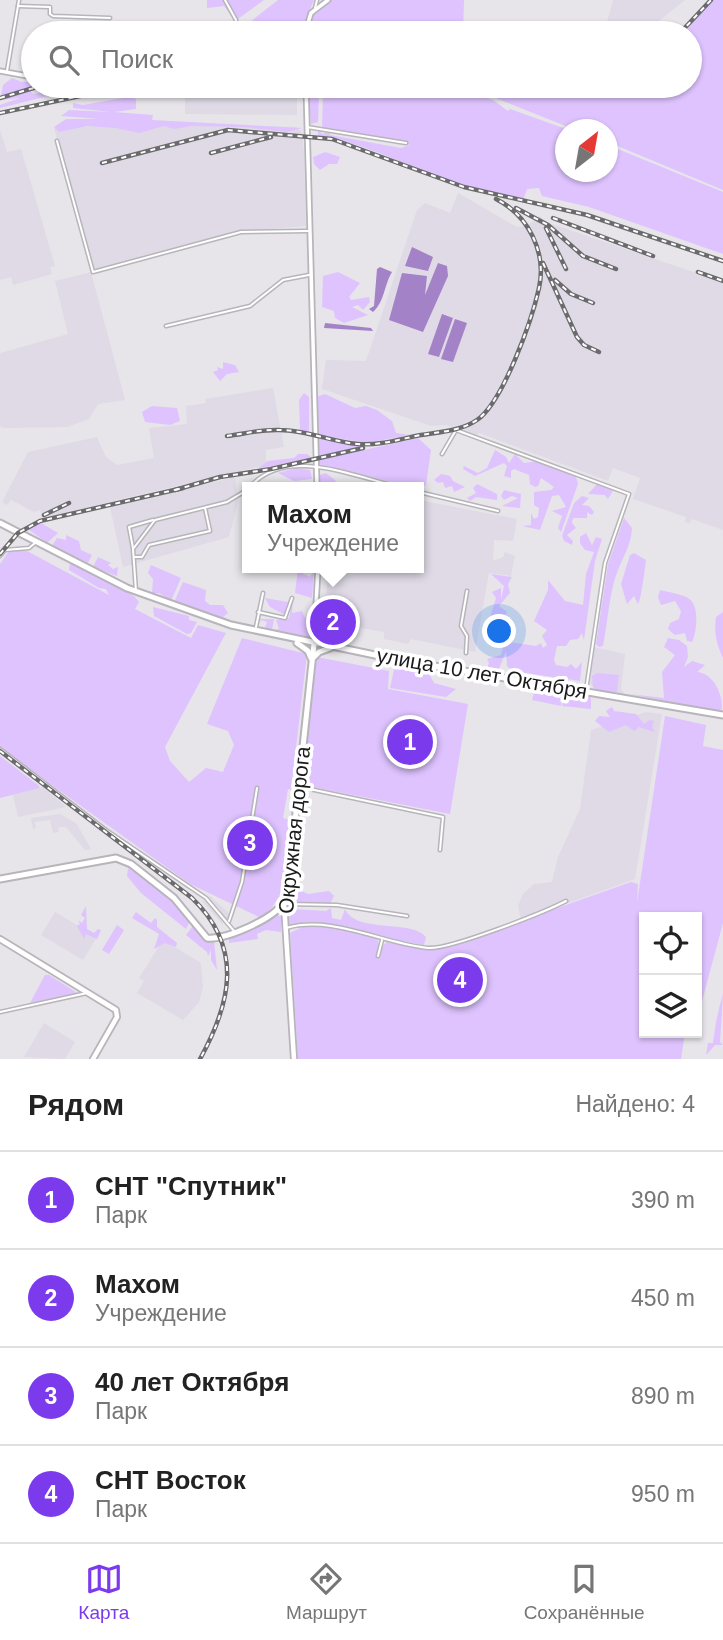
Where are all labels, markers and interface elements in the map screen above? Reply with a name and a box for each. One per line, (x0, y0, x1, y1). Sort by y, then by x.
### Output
search box (21, 21, 702, 98)
icon: search (45, 41, 83, 79)
text: Поиск (101, 44, 173, 74)
north arrow (555, 119, 618, 182)
popup (242, 482, 424, 573)
text: Махом (267, 499, 352, 529)
text: Учреждение (267, 530, 399, 556)
pin: 2 (310, 596, 356, 648)
your location (482, 614, 516, 648)
street label: улица 10 лет Октября (375, 643, 589, 703)
pin: 1 (387, 716, 433, 768)
street label: Окружная дорога (274, 745, 314, 915)
pin: 3 (227, 817, 273, 869)
map controls (639, 912, 702, 1038)
button: locate (639, 912, 702, 975)
pin: 4 (437, 954, 483, 1006)
button: layers (639, 975, 702, 1038)
text: Рядом (28, 1088, 124, 1121)
text: Найдено: 4 (575, 1091, 695, 1117)
text: СНТ "Спутник" (95, 1171, 287, 1201)
text: 1 (45, 1187, 57, 1213)
text: 390 m (631, 1187, 695, 1213)
text: Парк (95, 1202, 147, 1228)
text: Махом (95, 1269, 180, 1299)
text: 2 (45, 1285, 57, 1311)
text: 450 m (631, 1285, 695, 1311)
text: Учреждение (95, 1300, 227, 1326)
text: 40 лет Октября (95, 1367, 289, 1397)
text: 3 (45, 1383, 57, 1409)
text: 890 m (631, 1383, 695, 1409)
text: Парк (95, 1398, 147, 1424)
text: СНТ Восток (95, 1465, 246, 1495)
text: 4 (45, 1481, 57, 1507)
text: 950 m (631, 1481, 695, 1507)
text: Парк (95, 1496, 147, 1522)
tab: Карта (78, 1560, 129, 1624)
tab: Маршрут (286, 1560, 367, 1624)
tab: Сохранённые (524, 1560, 645, 1624)

